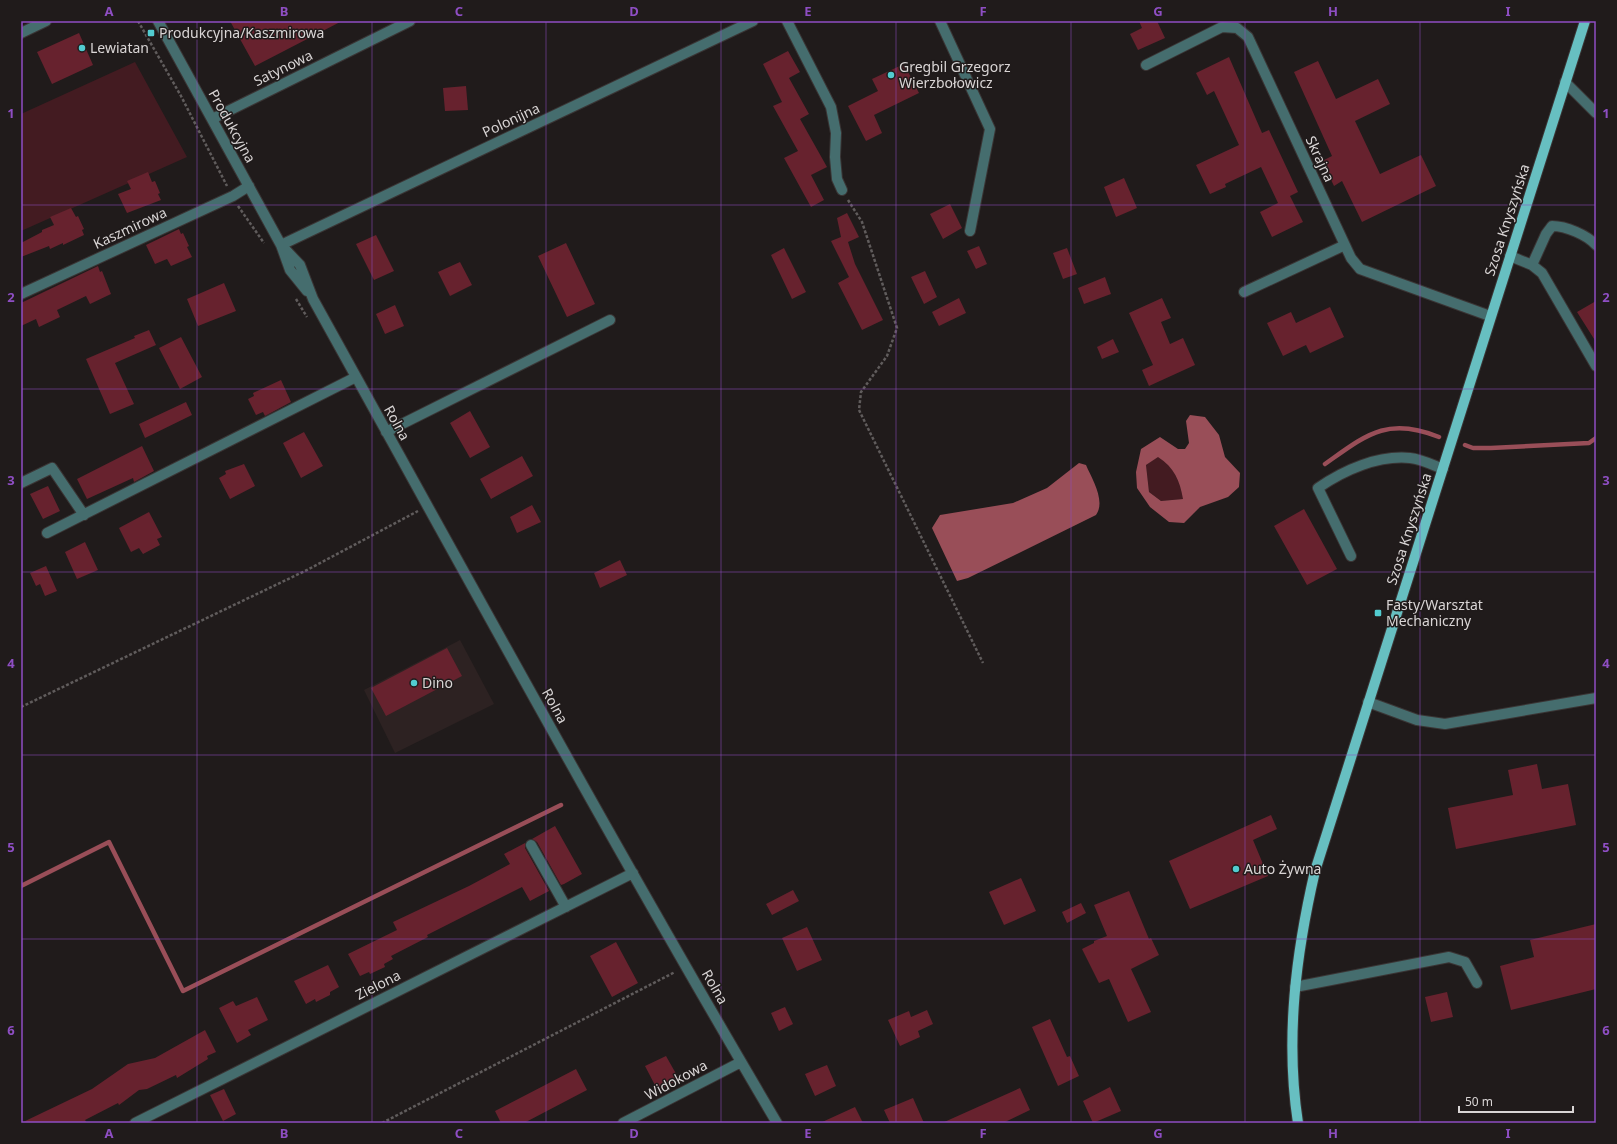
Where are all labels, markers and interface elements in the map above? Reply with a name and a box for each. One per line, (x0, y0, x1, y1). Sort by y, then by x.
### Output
text: A (105, 2, 114, 20)
text: B (280, 2, 288, 20)
text: C (455, 2, 463, 20)
text: D (629, 2, 639, 20)
text: E (804, 2, 812, 20)
text: F (979, 2, 987, 20)
text: G (1153, 2, 1163, 20)
text: H (1328, 2, 1338, 20)
text: I (1505, 2, 1511, 20)
place label: Produkcyjna/Kaszmirowa (159, 23, 324, 42)
marker: Produkcyjna/Kaszmirowa (146, 28, 156, 38)
place label: Lewiatan (90, 38, 149, 57)
marker: Lewiatan (77, 43, 87, 53)
street label: Satynowa (250, 45, 315, 90)
place label: Gregbil Grzegorz Wierzbołowicz (899, 57, 1011, 92)
marker: Gregbil Grzegorz Wierzbołowicz (886, 70, 896, 80)
street label: Produkcyjna (204, 86, 260, 166)
street label: Polonijna (479, 98, 543, 141)
text: 1 (7, 104, 15, 122)
text: 1 (1602, 104, 1610, 122)
street label: Skrajna (1302, 133, 1339, 185)
street label: Szosa Knyszyńska (1479, 162, 1534, 278)
street label: Kaszmirowa (90, 202, 170, 253)
text: 2 (7, 288, 15, 306)
text: 2 (1602, 288, 1610, 306)
street label: Rolna (380, 402, 415, 444)
text: 3 (7, 471, 15, 489)
street label: Szosa Knyszyńska (1381, 471, 1436, 587)
text: 3 (1602, 471, 1610, 489)
place label: Fasty/Warsztat Mechaniczny (1386, 595, 1483, 630)
marker: Fasty/Warsztat Mechaniczny (1373, 608, 1383, 618)
text: 4 (7, 654, 15, 672)
text: 4 (1602, 654, 1610, 672)
place label: Dino (422, 673, 453, 692)
marker: Dino (409, 678, 419, 688)
street label: Rolna (538, 685, 573, 727)
text: 5 (7, 838, 15, 856)
text: 5 (1602, 838, 1610, 856)
place label: Auto Żywna (1244, 859, 1321, 878)
marker: Auto Żywna (1231, 864, 1241, 874)
street label: Zielona (352, 965, 404, 1004)
street label: Rolna (698, 966, 733, 1008)
text: 6 (7, 1021, 15, 1039)
text: 6 (1602, 1021, 1610, 1039)
street label: Widokowa (641, 1055, 710, 1104)
scale bar (1459, 1088, 1573, 1114)
text: 50 m (1465, 1093, 1493, 1110)
text: A (105, 1124, 114, 1142)
text: B (280, 1124, 288, 1142)
text: C (455, 1124, 463, 1142)
text: D (629, 1124, 639, 1142)
text: E (804, 1124, 812, 1142)
text: F (979, 1124, 987, 1142)
text: G (1153, 1124, 1163, 1142)
text: H (1328, 1124, 1338, 1142)
text: I (1505, 1124, 1511, 1142)

